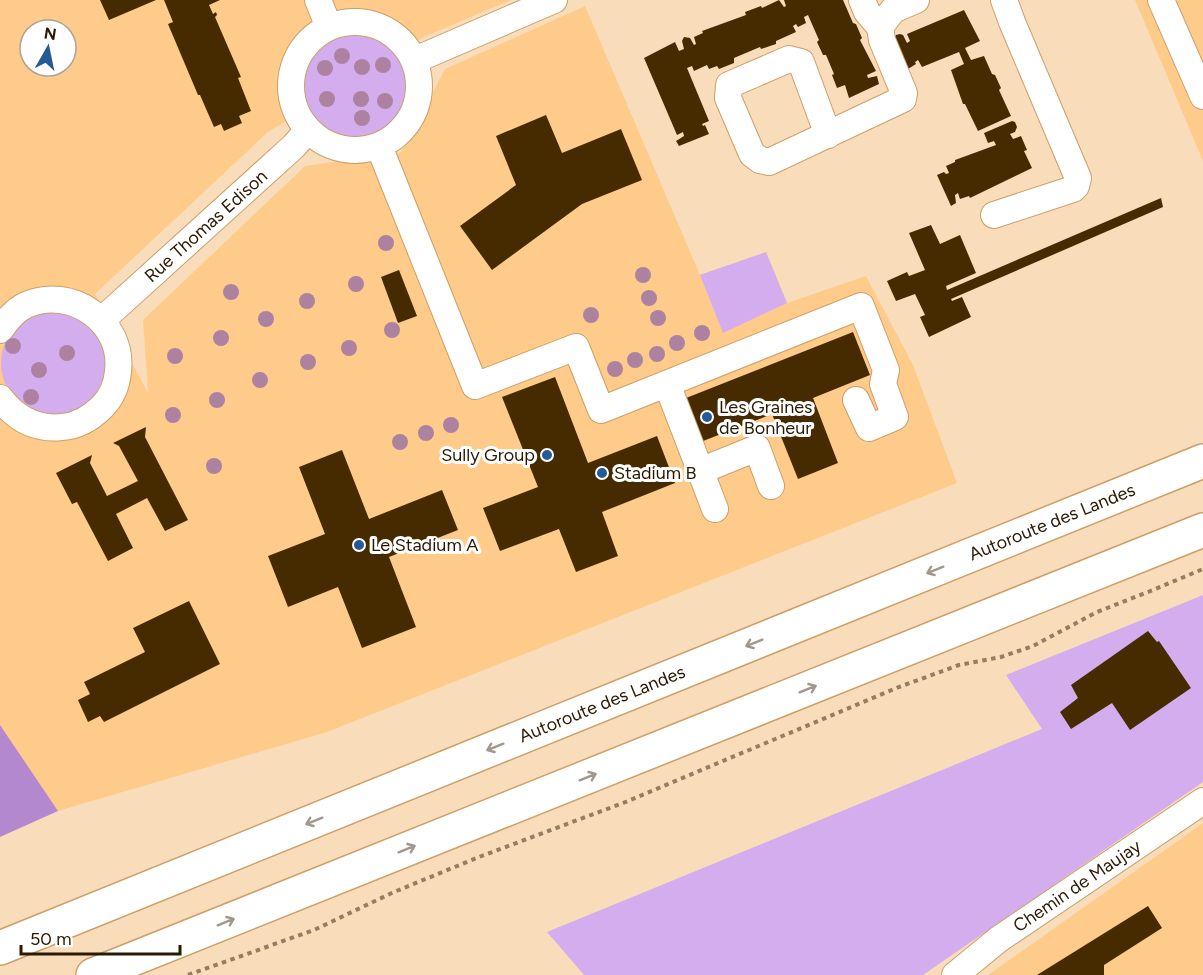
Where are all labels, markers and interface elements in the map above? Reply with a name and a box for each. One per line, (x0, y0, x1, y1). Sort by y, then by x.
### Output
north arrow (18, 18, 78, 78)
text: N (43, 23, 58, 44)
street label: Rue Thomas Edison (140, 165, 272, 287)
place label: Les Graines de Bonheur (719, 396, 812, 439)
marker: Les Graines de Bonheur (700, 410, 714, 424)
place label: Sully Group (441, 444, 535, 466)
marker: Sully Group (540, 448, 554, 462)
place label: Stadium B (614, 462, 697, 484)
marker: Stadium B (595, 466, 609, 480)
street label: Autoroute des Landes (966, 479, 1138, 565)
place label: Le Stadium A (371, 534, 478, 556)
marker: Le Stadium A (352, 538, 366, 552)
one-way arrow (926, 565, 944, 576)
one-way arrow (745, 638, 764, 649)
street label: Autoroute des Landes (516, 661, 688, 747)
one-way arrow (798, 683, 816, 694)
one-way arrow (486, 742, 505, 753)
one-way arrow (578, 771, 596, 782)
one-way arrow (306, 816, 324, 827)
street label: Chemin de Maujay (1009, 835, 1146, 937)
one-way arrow (397, 843, 415, 854)
one-way arrow (216, 916, 234, 927)
scale bar (21, 918, 180, 956)
text: 50 m (30, 928, 72, 950)

